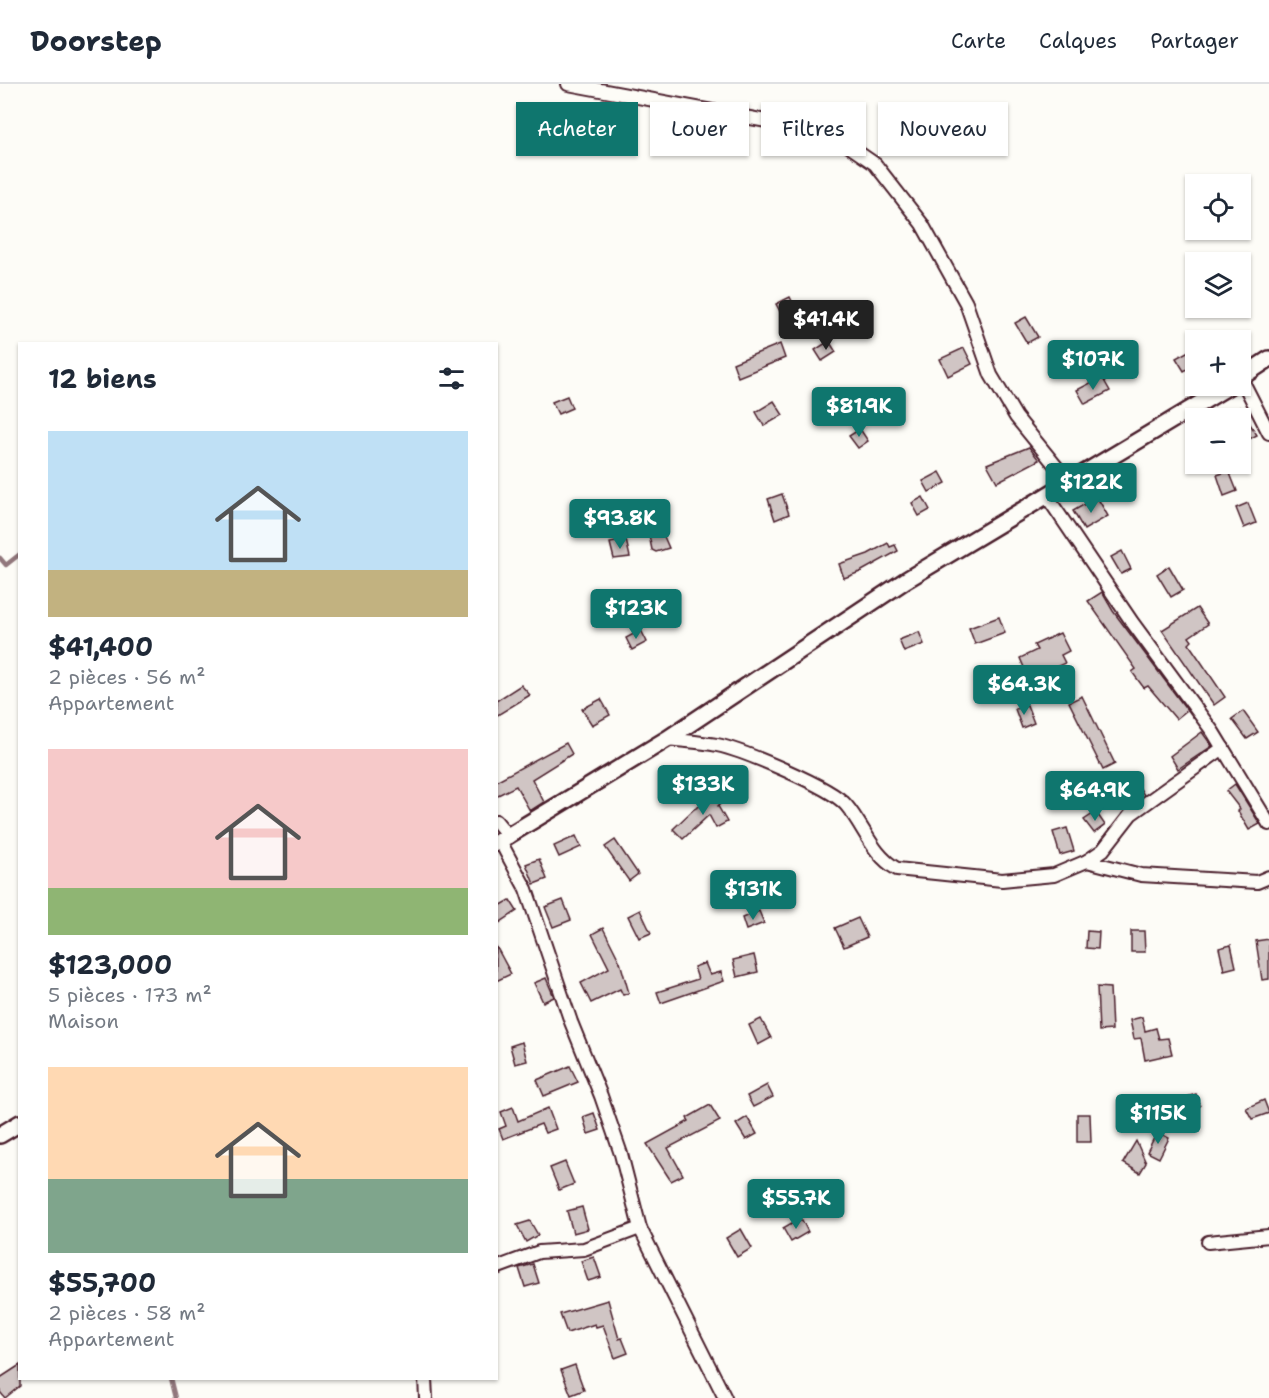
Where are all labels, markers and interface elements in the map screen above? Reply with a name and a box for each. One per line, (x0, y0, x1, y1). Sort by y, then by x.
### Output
text: Doorstep (30, 22, 162, 60)
text: Carte (951, 27, 1006, 55)
text: Calques (1039, 27, 1117, 55)
text: Partager (1150, 27, 1239, 55)
chip: Acheter (516, 102, 638, 156)
chip: Louer (650, 102, 749, 156)
chip: Filtres (761, 102, 866, 156)
chip: Nouveau (878, 102, 1008, 156)
map controls (1185, 174, 1251, 474)
button: locate (1185, 174, 1251, 240)
button: layers (1185, 252, 1251, 318)
pin: $41.4K (777, 300, 875, 351)
text: $41.4K (793, 306, 859, 332)
button: + (1185, 330, 1251, 396)
pin: $107K (1051, 340, 1135, 391)
text: $107K (1062, 346, 1124, 372)
text: 12 biens (48, 361, 157, 396)
icon: filters (435, 362, 468, 395)
pin: $81.9K (810, 387, 908, 438)
text: $81.9K (826, 393, 892, 419)
button: − (1185, 408, 1251, 474)
pin: $122K (1049, 463, 1133, 514)
text: $122K (1060, 469, 1122, 495)
icon: home (204, 470, 312, 578)
pin: $93.8K (571, 499, 669, 550)
text: $93.8K (583, 505, 657, 531)
pin: $123K (594, 589, 678, 640)
text: $123K (605, 595, 667, 621)
text: $41,400 (48, 629, 153, 664)
text: 2 pièces · 56 m² (48, 664, 206, 690)
pin: $64.3K (975, 665, 1073, 716)
text: $64.3K (987, 671, 1061, 697)
text: Appartement (48, 690, 174, 716)
pin: $133K (661, 765, 745, 816)
text: $133K (672, 771, 734, 797)
pin: $64.9K (1046, 771, 1144, 822)
text: $64.9K (1059, 777, 1131, 803)
icon: home (204, 788, 312, 896)
pin: $131K (711, 870, 795, 921)
text: $131K (724, 876, 782, 902)
text: $123,000 (48, 947, 172, 982)
text: 5 pièces · 173 m² (48, 982, 212, 1008)
text: Maison (48, 1008, 119, 1034)
pin: $115K (1116, 1094, 1200, 1145)
text: $115K (1130, 1100, 1186, 1126)
icon: home (204, 1106, 312, 1214)
pin: $55.7K (747, 1179, 845, 1230)
text: $55.7K (761, 1185, 831, 1211)
text: $55,700 (48, 1265, 156, 1300)
text: 2 pièces · 58 m² (48, 1300, 205, 1326)
text: Appartement (48, 1326, 174, 1352)

